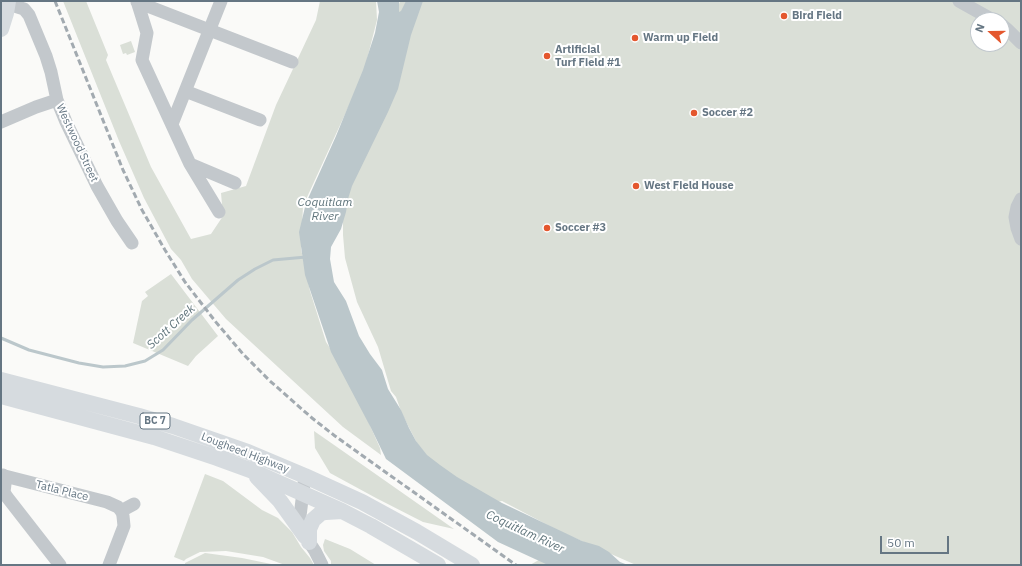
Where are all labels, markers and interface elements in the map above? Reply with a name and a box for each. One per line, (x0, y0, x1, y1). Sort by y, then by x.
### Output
place label: Bird Field (792, 9, 842, 23)
marker: Bird Field (779, 11, 789, 21)
north arrow (970, 12, 1010, 52)
text: N (972, 22, 988, 34)
place label: Warm up Field (643, 31, 718, 45)
marker: Warm up Field (630, 33, 640, 43)
place label: Artificial Turf Field #1 (555, 43, 621, 69)
marker: Artificial Turf Field #1 (542, 51, 552, 61)
street label: Westwood Street (53, 102, 101, 184)
place label: Soccer #2 (702, 106, 753, 120)
marker: Soccer #2 (689, 108, 699, 118)
place label: West Field House (644, 179, 734, 193)
marker: West Field House (631, 181, 641, 191)
water label: Coquitlam River (298, 196, 352, 224)
place label: Soccer #3 (555, 221, 606, 235)
marker: Soccer #3 (542, 223, 552, 233)
water label: Scott Creek (144, 302, 198, 352)
road number: BC 7 (140, 413, 170, 429)
street label: Lougheed Highway (199, 430, 291, 476)
street label: Tatla Place (34, 478, 90, 504)
water label: Coquitlam River (484, 508, 566, 556)
scale bar (882, 528, 951, 554)
text: 50 m (887, 535, 915, 550)

